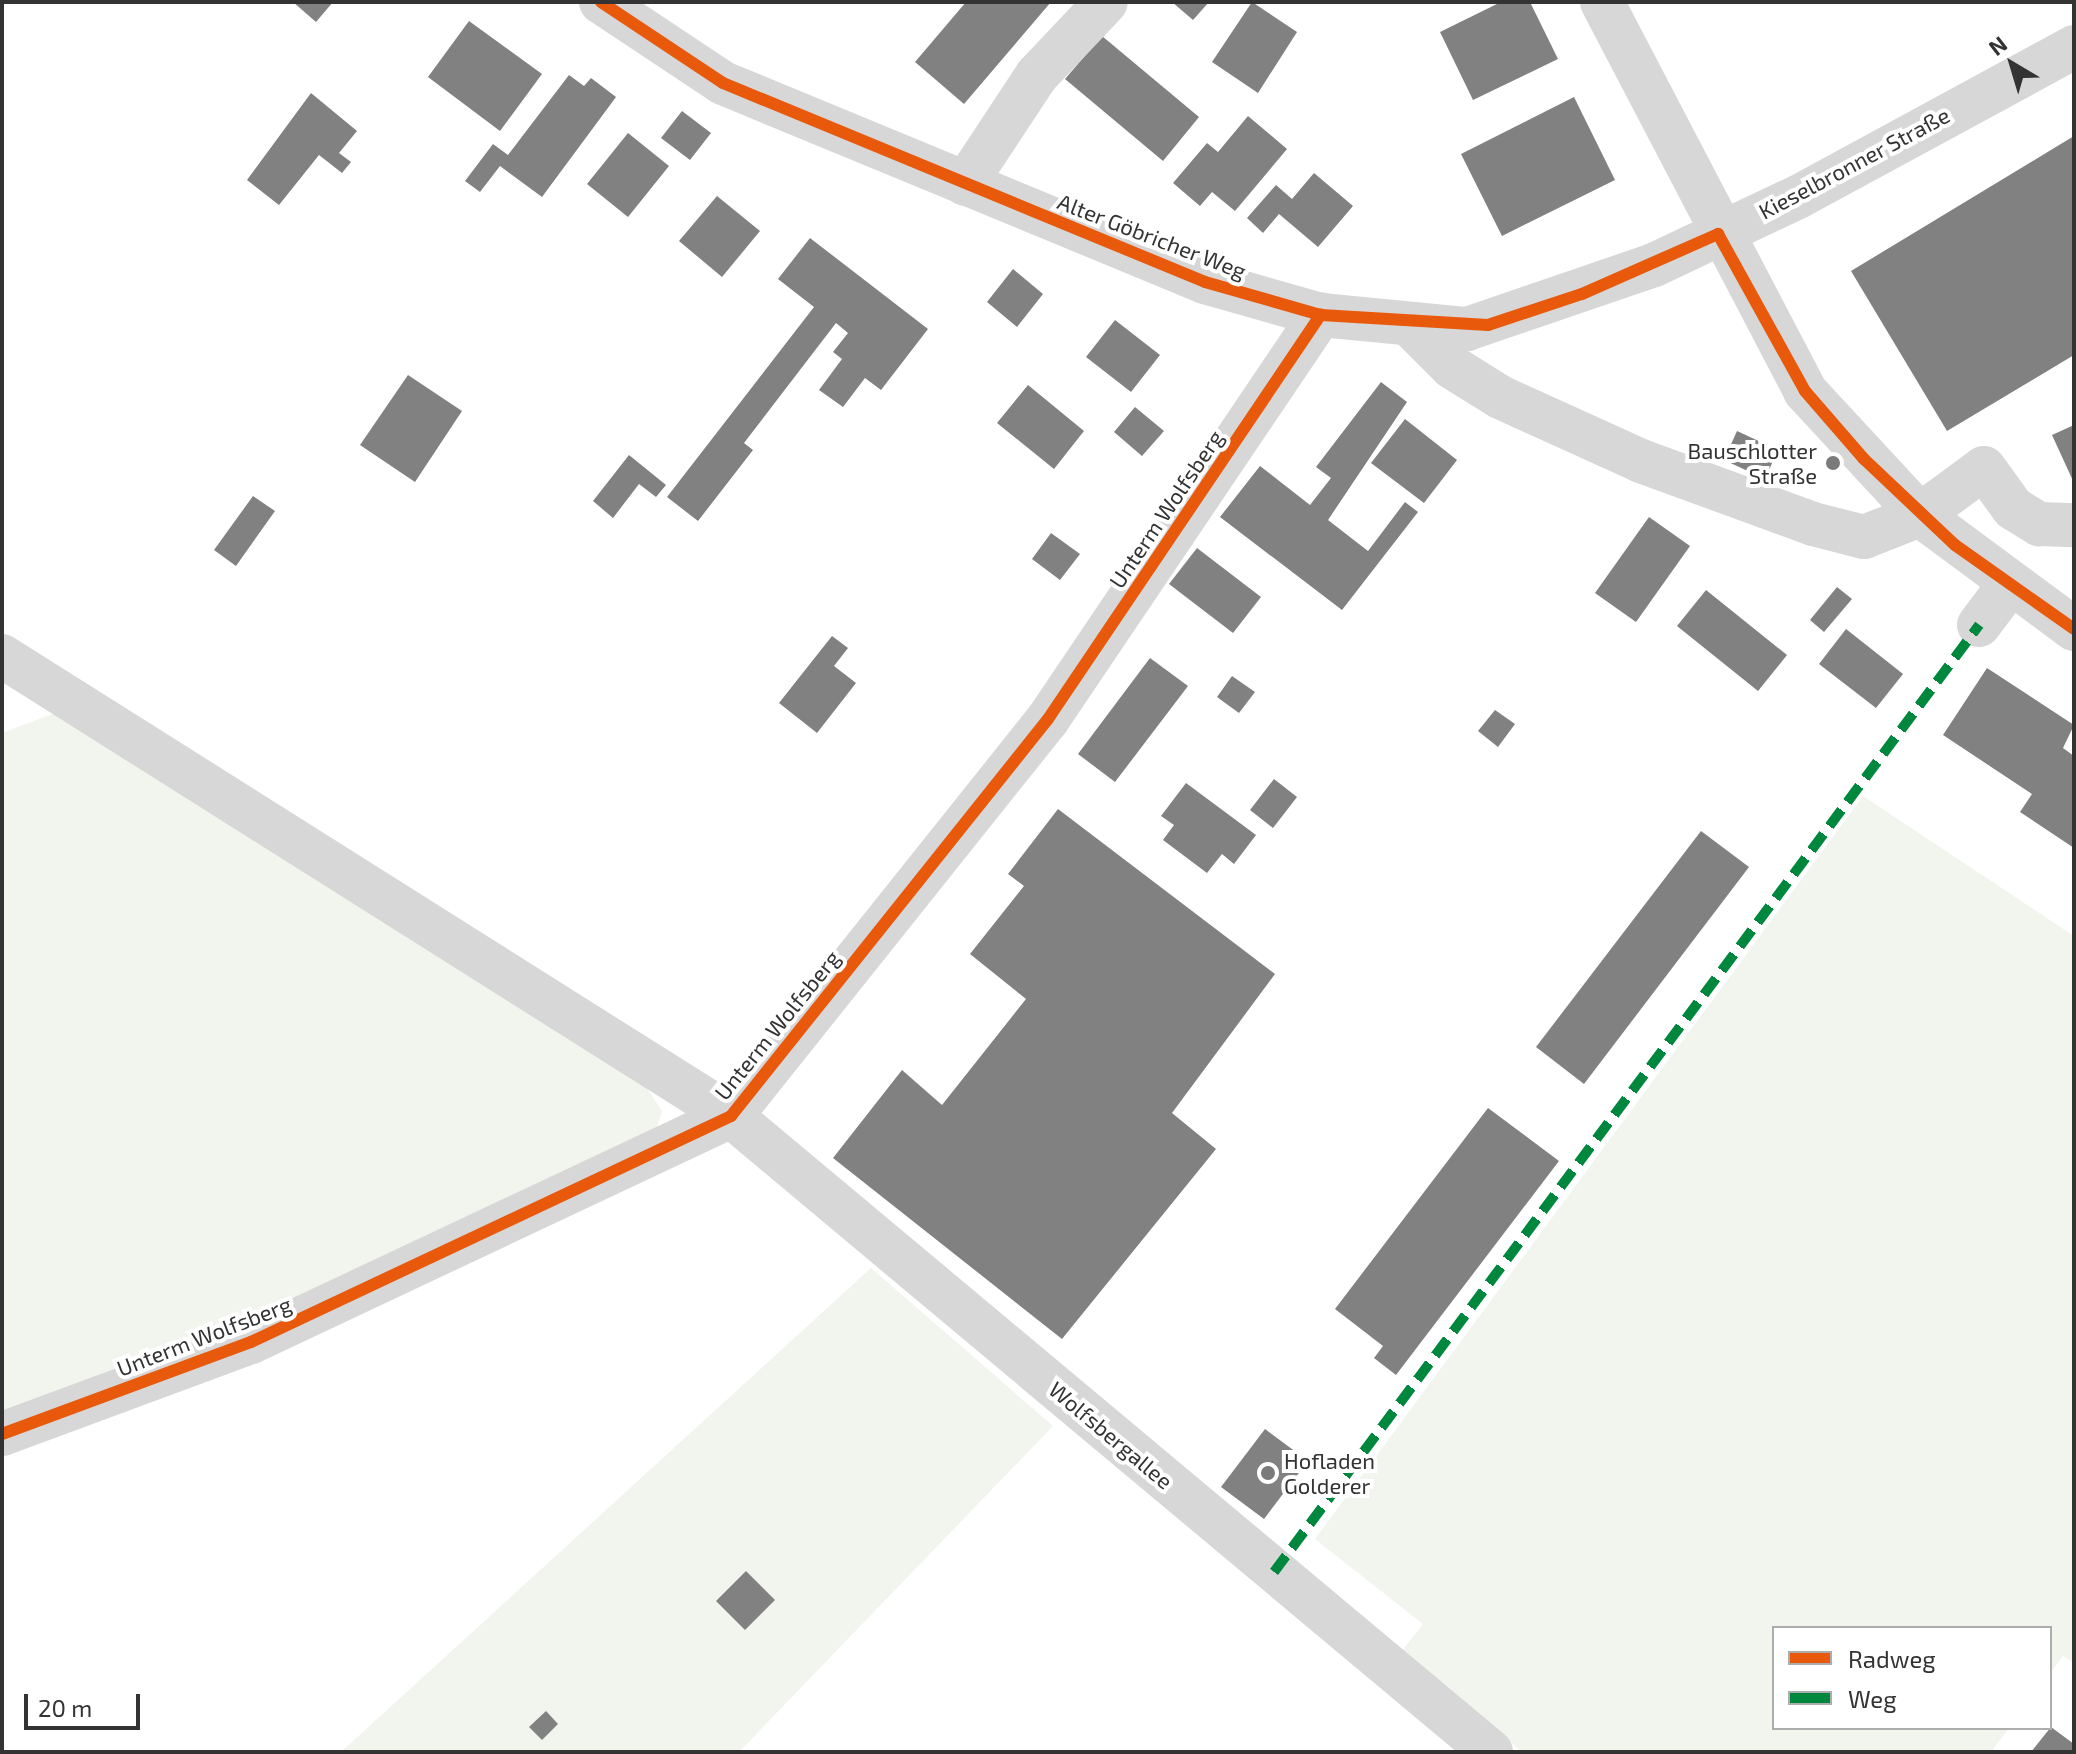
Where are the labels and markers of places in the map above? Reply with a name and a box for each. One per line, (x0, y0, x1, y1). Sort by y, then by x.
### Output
place label: Bauschlotter Straße (1688, 437, 1817, 488)
marker: Bauschlotter Straße (1824, 454, 1842, 472)
place label: Hofladen Golderer (1284, 1447, 1375, 1498)
marker: Hofladen Golderer (1259, 1464, 1277, 1482)

